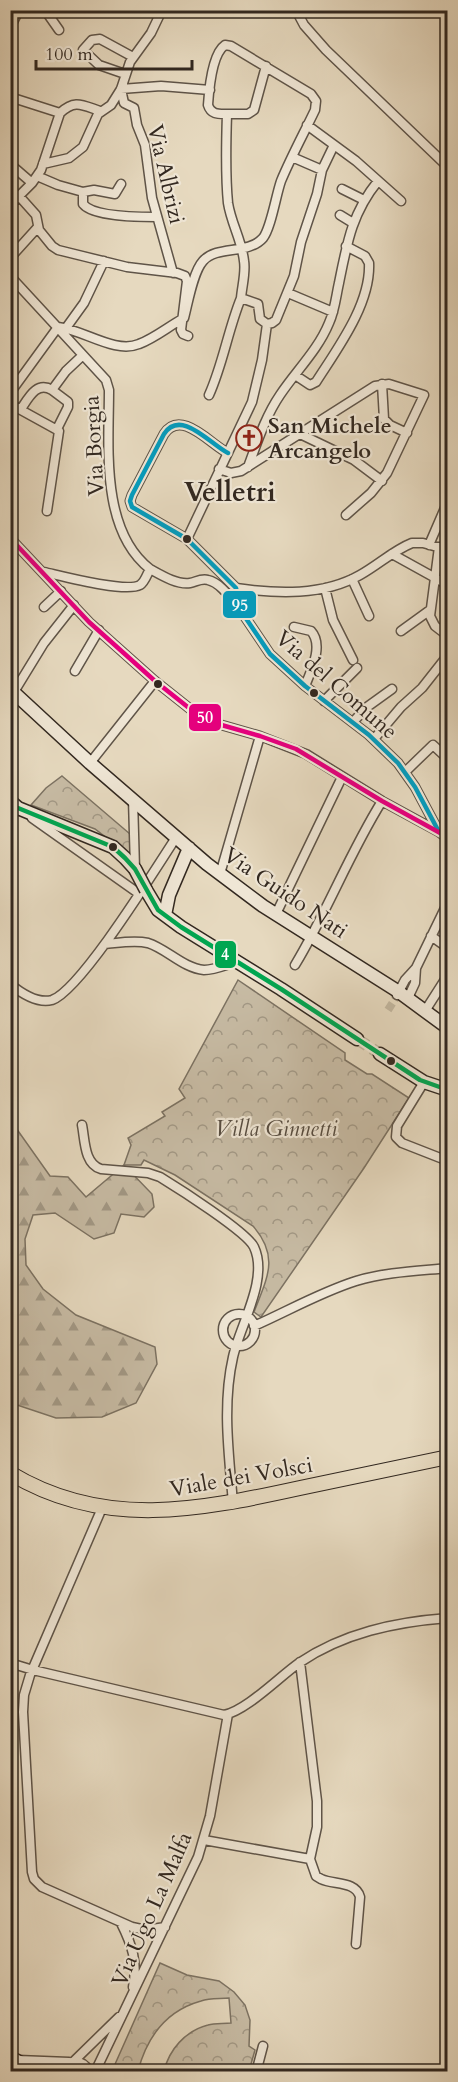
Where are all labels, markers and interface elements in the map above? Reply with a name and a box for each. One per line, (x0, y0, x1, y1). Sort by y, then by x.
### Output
scale bar (36, 33, 192, 71)
text: 100 m (45, 42, 93, 67)
street label: Via Albrizi (140, 122, 192, 227)
street label: Via Borgia (76, 394, 112, 497)
place label: San Michele Arcangelo (268, 411, 392, 466)
church icon: San Michele Arcangelo (234, 423, 264, 453)
district label: Velletri (184, 473, 276, 511)
unlabelled marker (181, 533, 193, 545)
line badge: 95 (222, 590, 257, 619)
text: 95 (232, 595, 248, 617)
street label: Via del Comune (269, 623, 404, 746)
unlabelled marker (152, 678, 164, 690)
unlabelled marker (308, 687, 320, 699)
line badge: 50 (188, 703, 222, 732)
text: 50 (197, 707, 213, 729)
street label: Via Guido Nati (217, 840, 354, 946)
unlabelled marker (107, 841, 119, 853)
line badge: 4 (214, 940, 237, 969)
text: 4 (221, 944, 229, 966)
unlabelled marker (385, 1055, 397, 1067)
park label: Villa Ginnetti (215, 1114, 338, 1144)
street label: Viale dei Volsci (167, 1450, 315, 1504)
street label: Via Ugo La Malfa (104, 1827, 200, 1992)

